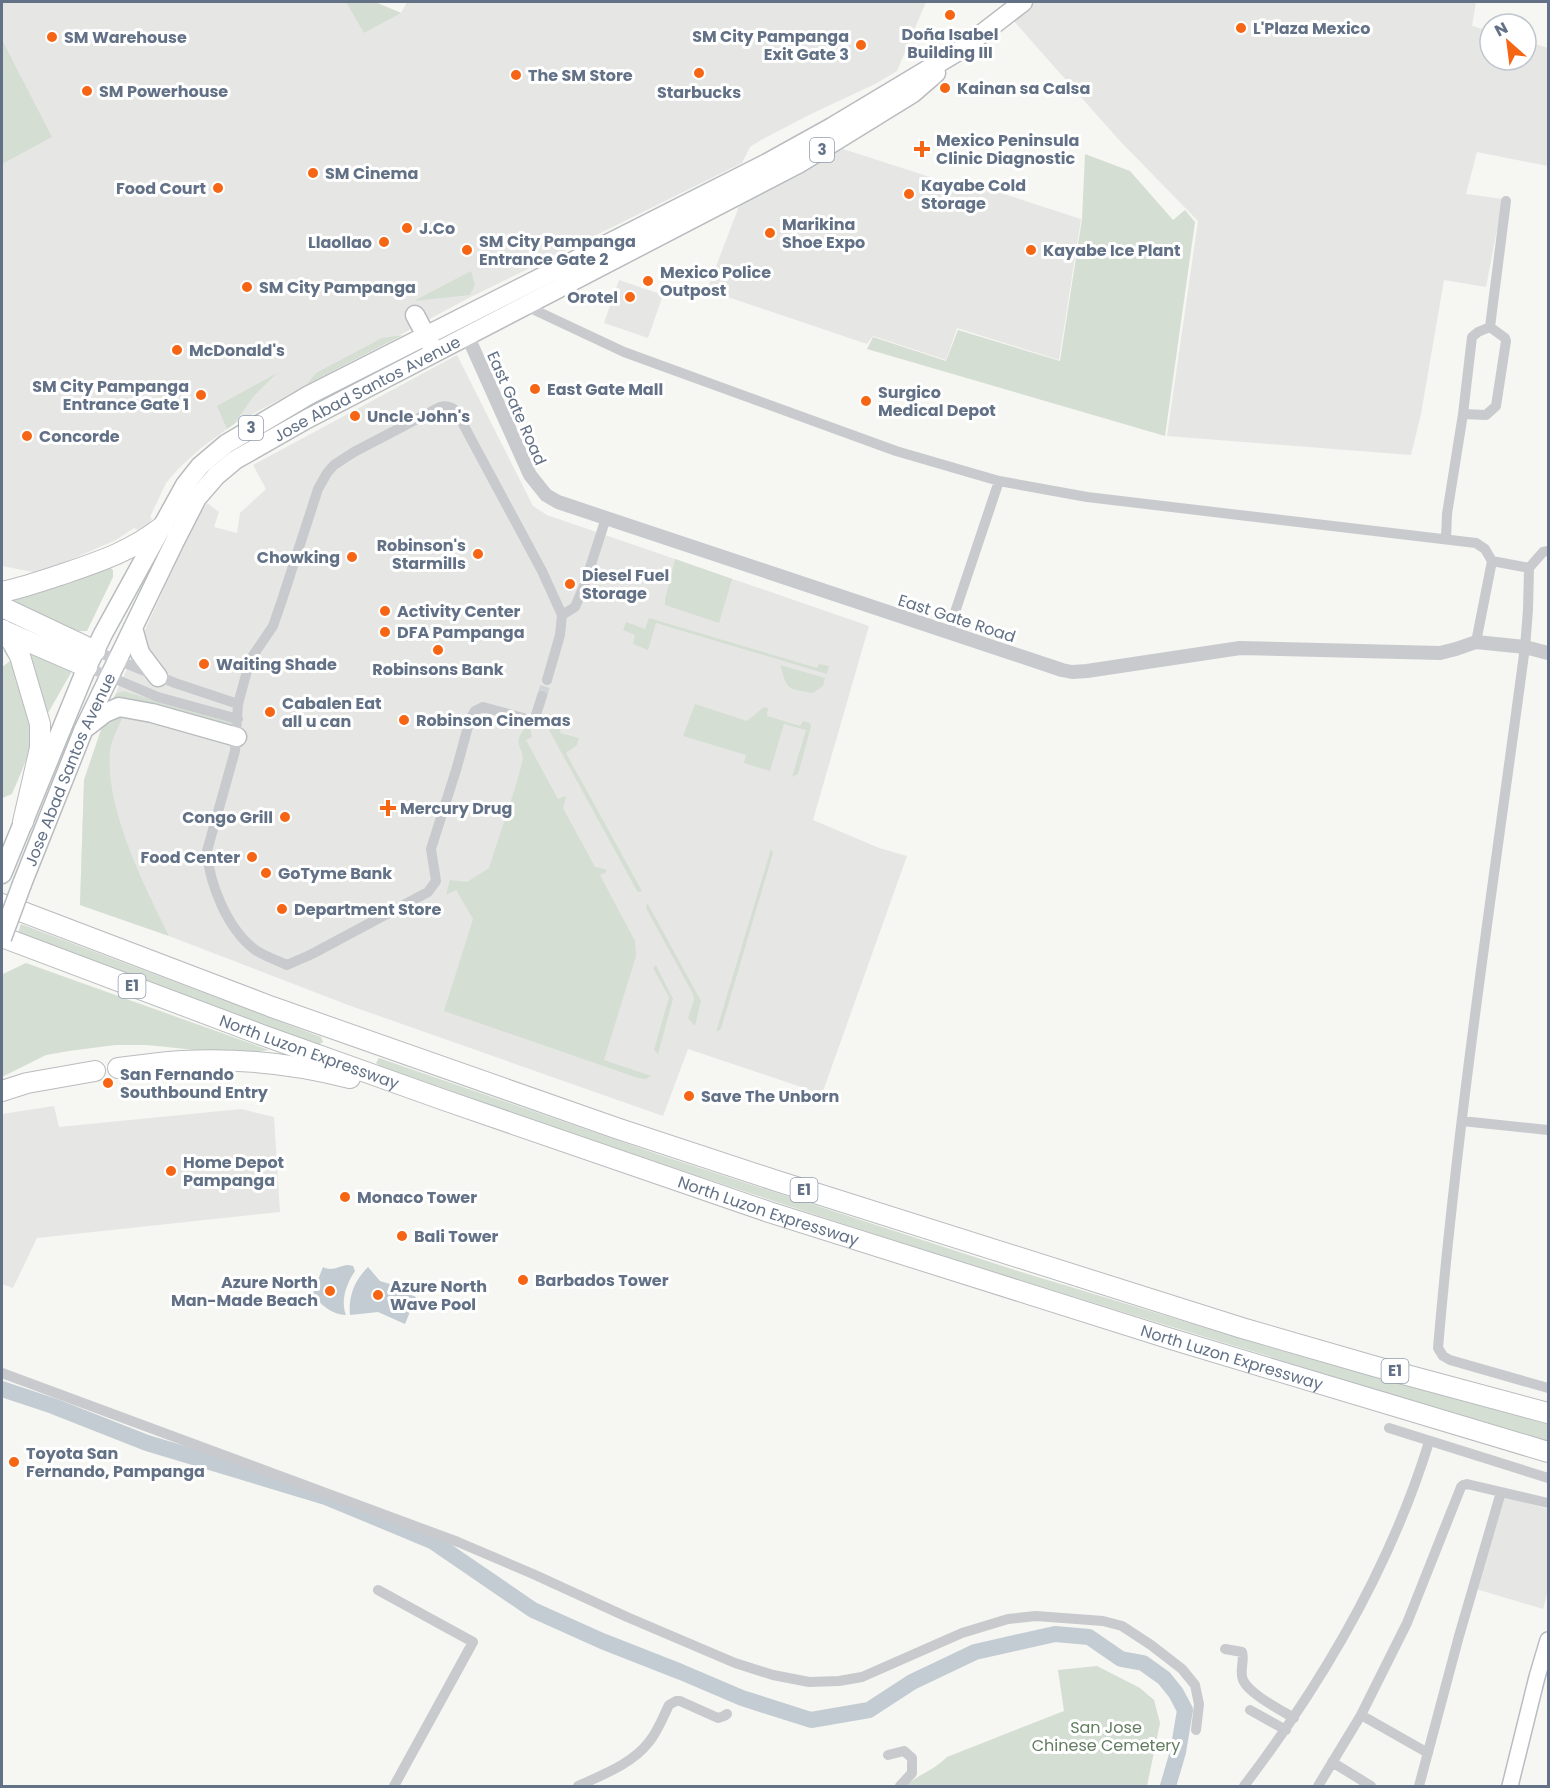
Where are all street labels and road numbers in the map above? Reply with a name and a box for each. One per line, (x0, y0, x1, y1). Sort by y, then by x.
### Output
road number: 3 (810, 138, 834, 162)
street label: Jose Abad Santos Avenue (269, 330, 465, 448)
street label: East Gate Road (481, 348, 552, 469)
road number: 3 (239, 416, 263, 440)
street label: East Gate Road (895, 589, 1019, 648)
street label: Jose Abad Santos Avenue (19, 669, 121, 870)
road number: E1 (118, 974, 146, 998)
street label: North Luzon Expressway (216, 1009, 402, 1095)
street label: North Luzon Expressway (675, 1170, 862, 1252)
road number: E1 (790, 1178, 818, 1202)
street label: North Luzon Expressway (1138, 1319, 1326, 1396)
road number: E1 (1382, 1359, 1408, 1383)

